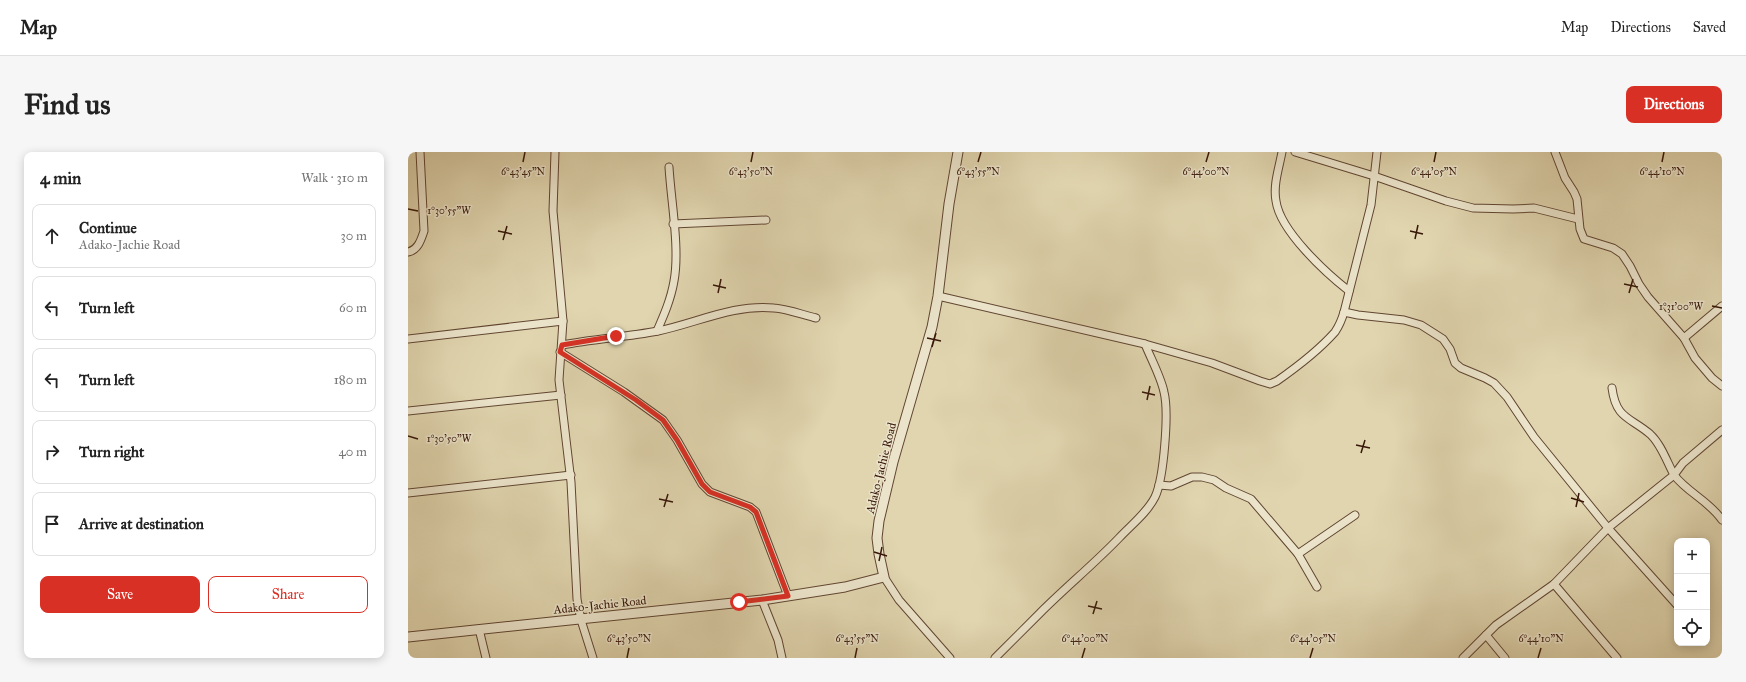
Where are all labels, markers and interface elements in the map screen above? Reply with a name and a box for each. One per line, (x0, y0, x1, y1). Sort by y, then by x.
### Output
text: Map (20, 16, 57, 39)
text: Map (1561, 19, 1588, 36)
text: Directions (1610, 19, 1671, 36)
text: Saved (1693, 19, 1726, 36)
button: Directions (1626, 86, 1722, 123)
text: Find us (24, 87, 110, 122)
text: 6°43'45"N (501, 166, 546, 178)
text: 6°43'50"N (729, 166, 774, 178)
text: 6°43'55"N (956, 166, 1000, 178)
text: 6°44'00"N (1182, 166, 1230, 178)
text: 6°44'05"N (1411, 166, 1458, 178)
text: 6°44'10"N (1639, 166, 1685, 178)
text: 4 min (40, 168, 81, 189)
text: Walk · 310 m (301, 170, 368, 186)
text: 1°30'55"W (427, 205, 471, 217)
text: Continue (79, 219, 137, 237)
icon: ahead (41, 225, 63, 247)
text: 30 m (341, 228, 367, 244)
text: Adako-Jachie Road (79, 237, 180, 253)
icon: left (41, 297, 63, 319)
text: Turn left (79, 299, 135, 317)
text: 60 m (339, 300, 367, 316)
text: 1°31'00"W (1659, 301, 1703, 313)
route end (607, 327, 625, 345)
icon: left (41, 369, 63, 391)
text: Turn left (79, 371, 135, 389)
text: 180 m (334, 372, 367, 388)
street label: Adako-Jachie Road (863, 421, 900, 516)
text: 1°30'50"W (427, 433, 472, 445)
icon: right (41, 441, 63, 463)
text: Turn right (79, 443, 144, 461)
text: 40 m (338, 444, 367, 460)
icon: arrive (41, 513, 63, 535)
text: Arrive at destination (79, 515, 204, 533)
map controls (1674, 538, 1710, 646)
button: + (1674, 538, 1710, 574)
button: − (1674, 574, 1710, 610)
button: Save (40, 576, 200, 613)
button: Share (208, 576, 368, 613)
street label: Adako-Jachie Road (552, 593, 647, 618)
route start (730, 593, 748, 611)
button: locate (1674, 610, 1710, 646)
text: 6°43'50"N (607, 633, 652, 645)
text: 6°43'55"N (835, 633, 879, 645)
text: 6°44'00"N (1061, 633, 1109, 645)
text: 6°44'05"N (1290, 633, 1337, 645)
text: 6°44'10"N (1518, 633, 1564, 645)

